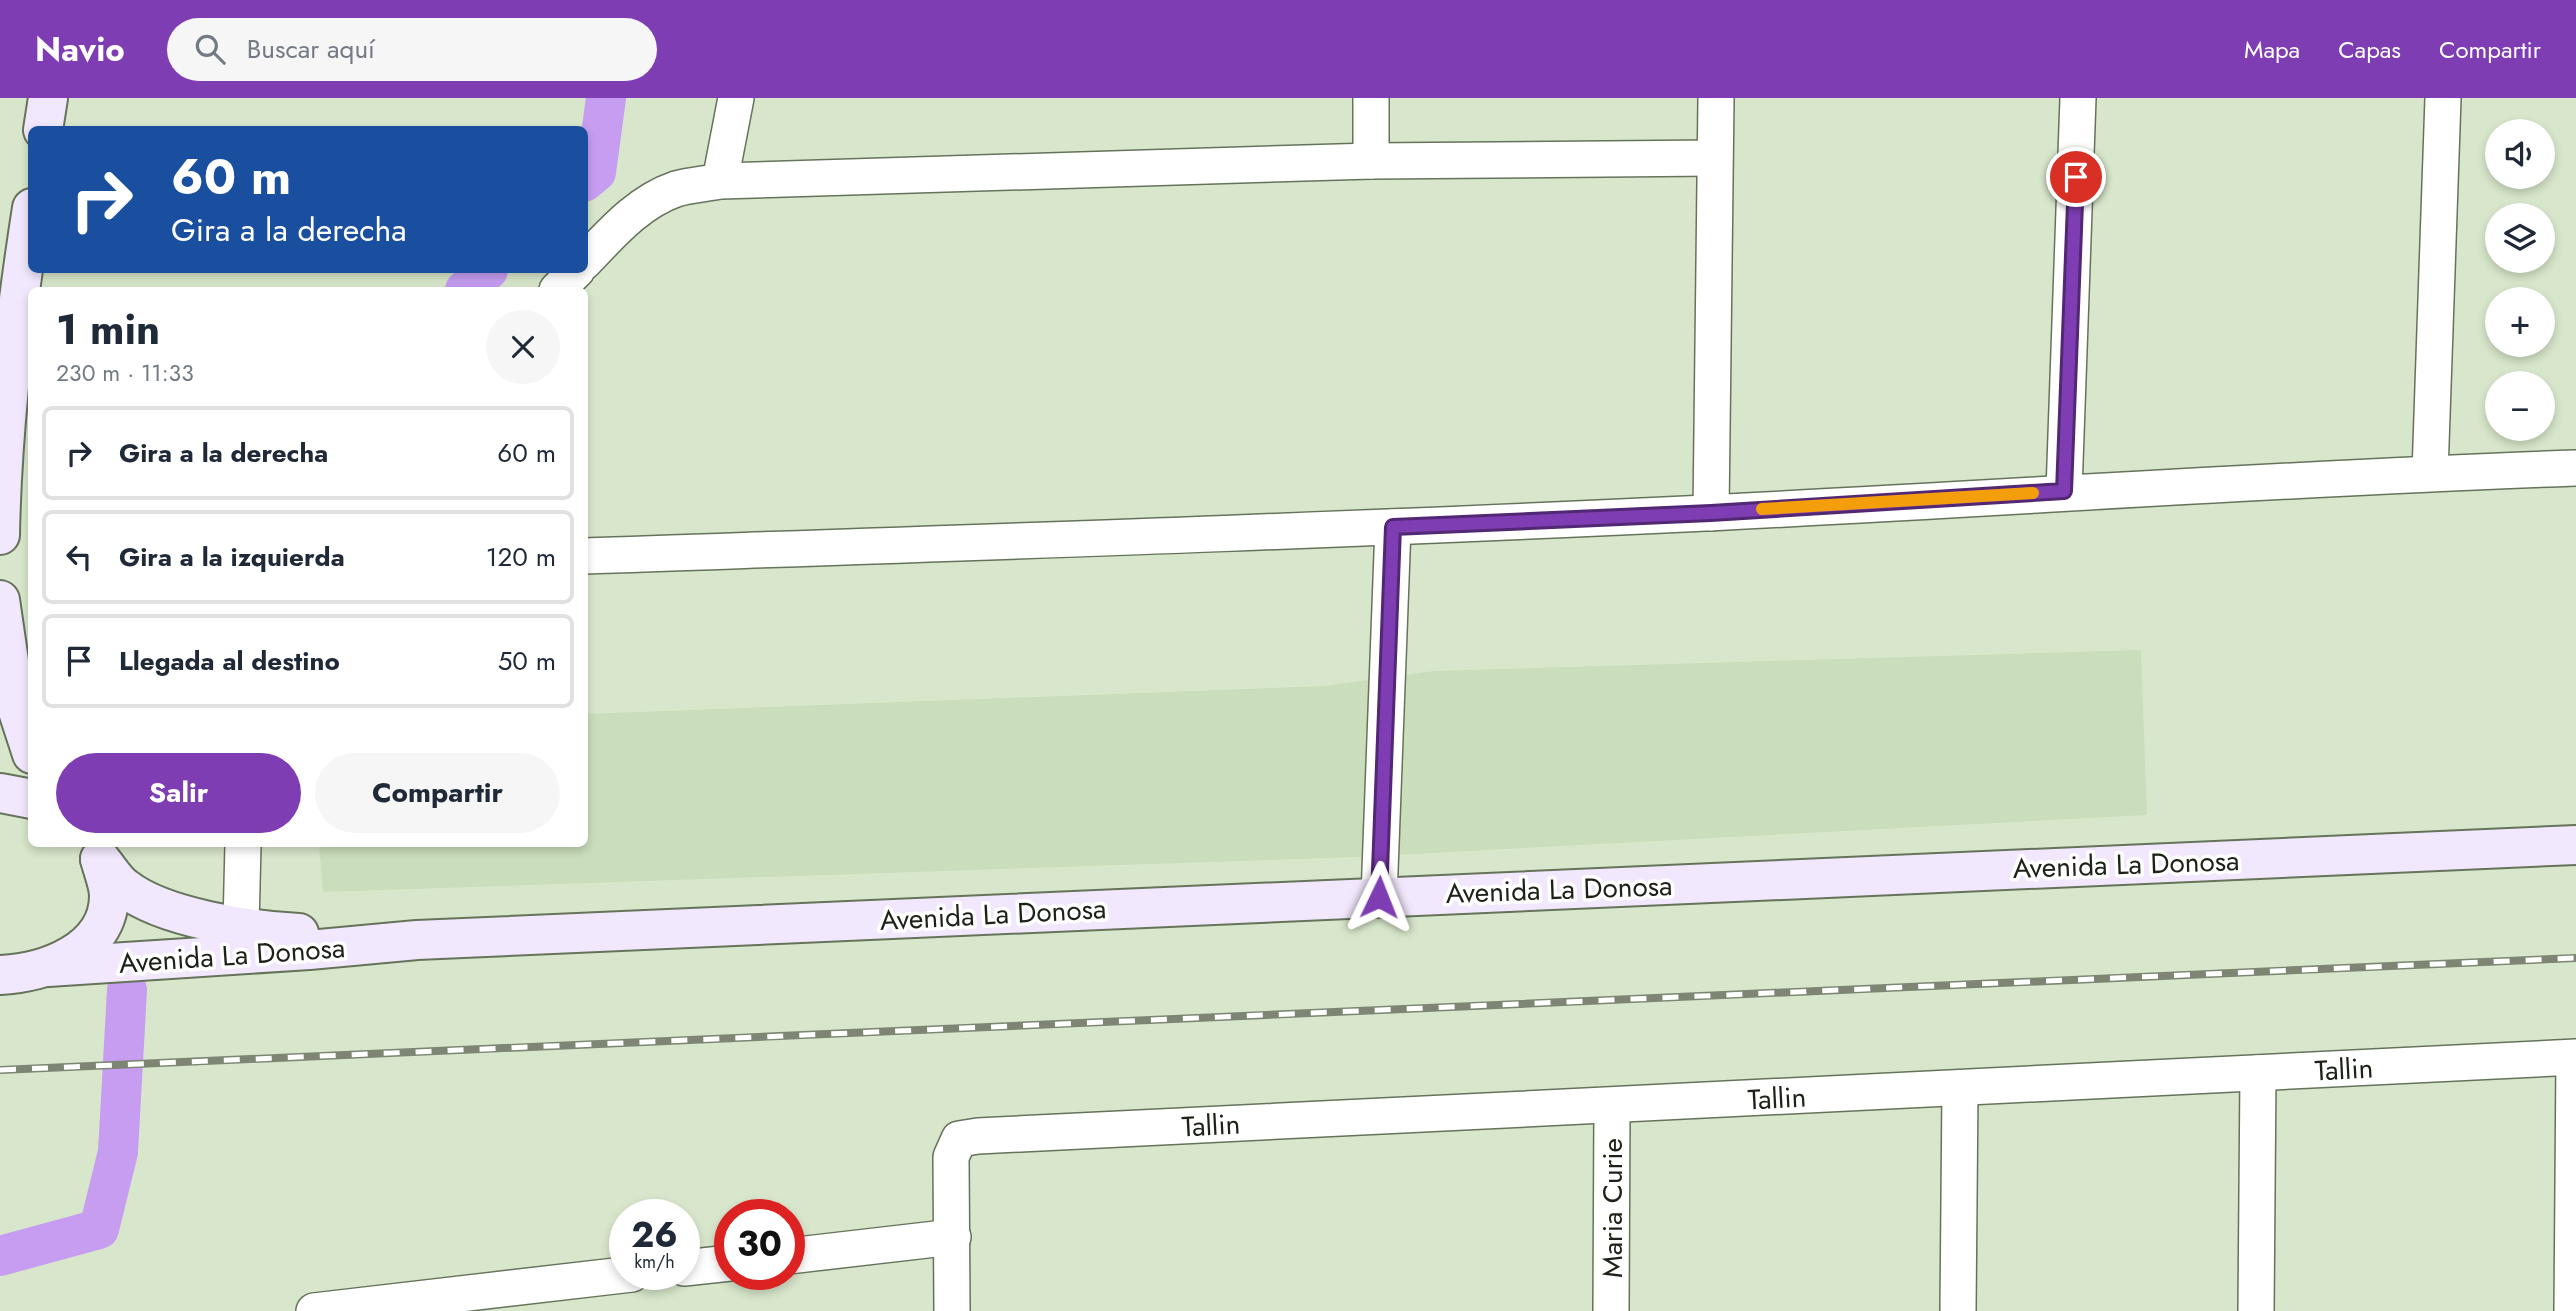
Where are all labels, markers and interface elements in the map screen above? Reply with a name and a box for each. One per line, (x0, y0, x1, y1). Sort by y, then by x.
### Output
search box (167, 18, 657, 81)
text: Navio (35, 26, 125, 73)
icon: search (191, 30, 229, 68)
text: Buscar aquí (247, 30, 375, 68)
text: Mapa (2244, 32, 2300, 67)
text: Capas (2338, 32, 2401, 67)
text: Compartir (2439, 32, 2541, 67)
map controls (2485, 119, 2555, 441)
button: sound (2485, 119, 2555, 189)
text: 60 m (171, 142, 291, 212)
pin (2046, 147, 2106, 207)
icon: right (56, 154, 147, 245)
icon: arrive (2057, 158, 2095, 196)
button: layers (2485, 203, 2555, 273)
text: Gira a la derecha (171, 207, 407, 253)
button: + (2485, 287, 2555, 357)
text: 1 min (56, 299, 160, 360)
button: close (486, 310, 560, 384)
text: 230 m · 11:33 (56, 356, 194, 390)
button: − (2485, 371, 2555, 441)
icon: right (60, 434, 98, 472)
text: Gira a la derecha (119, 434, 328, 472)
text: 60 m (497, 434, 556, 472)
icon: left (60, 538, 98, 576)
text: Gira a la izquierda (119, 538, 345, 576)
text: 120 m (486, 538, 556, 576)
icon: arrive (60, 642, 98, 680)
text: Llegada al destino (119, 642, 340, 680)
text: 50 m (498, 642, 556, 680)
button: Salir (56, 753, 301, 833)
button: Compartir (315, 753, 560, 833)
street label: Avenida La Donosa (2012, 840, 2240, 889)
position arrow (1342, 860, 1416, 934)
street label: Avenida La Donosa (1445, 865, 1673, 914)
street label: Avenida La Donosa (879, 888, 1107, 941)
street label: Avenida La Donosa (118, 927, 347, 984)
street label: Tallin (2314, 1047, 2374, 1092)
street label: Tallin (1747, 1076, 1807, 1121)
street label: Tallin (1181, 1103, 1241, 1148)
street label: Maria Curie (1592, 1138, 1633, 1278)
speed limit sign: 30 (714, 1199, 805, 1290)
text: 26 (631, 1210, 678, 1260)
text: km/h (634, 1249, 675, 1275)

